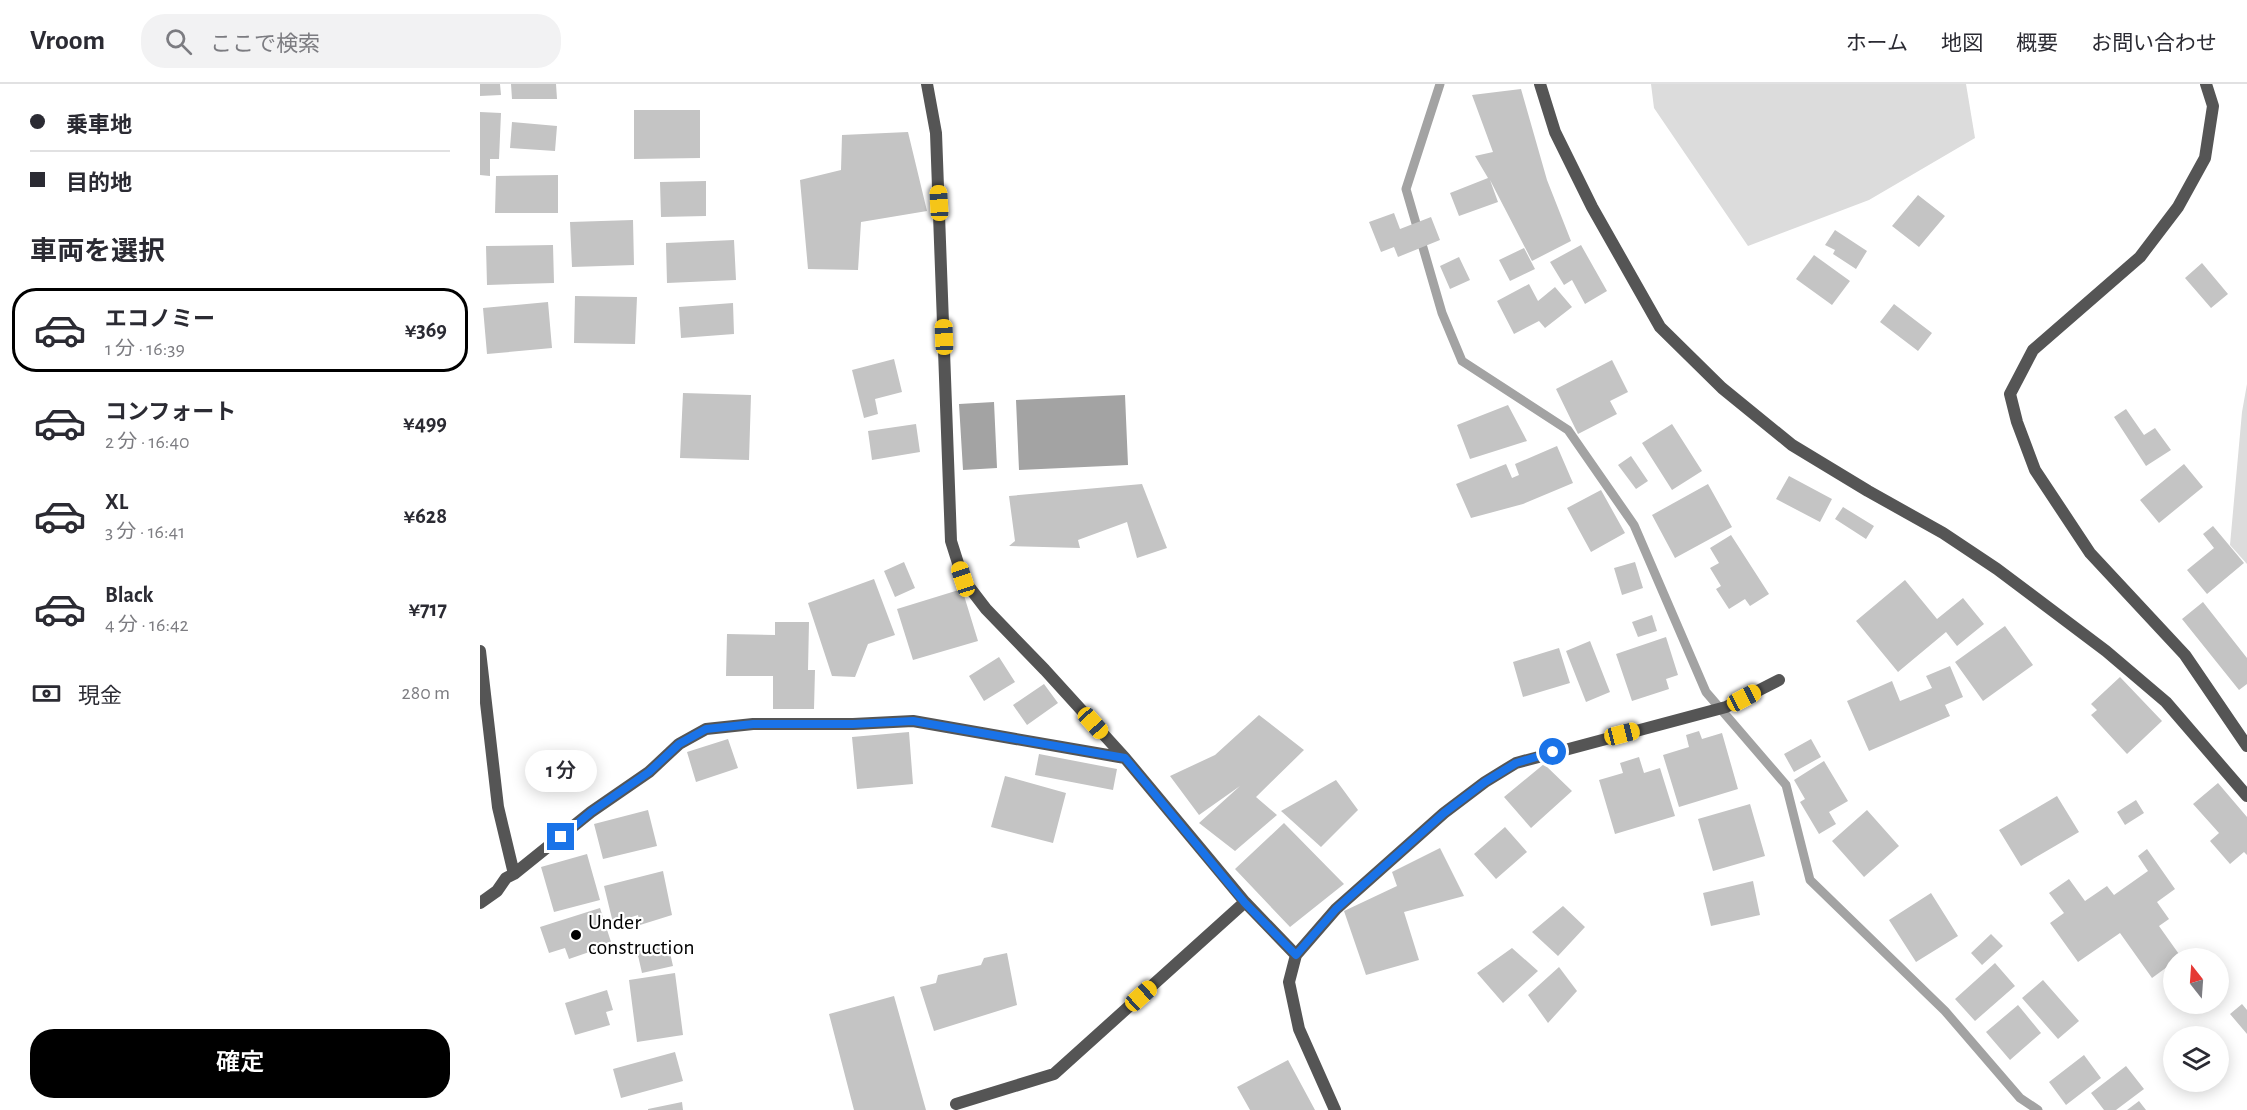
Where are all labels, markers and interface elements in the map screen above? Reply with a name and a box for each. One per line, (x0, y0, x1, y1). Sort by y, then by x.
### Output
search box (141, 14, 561, 68)
icon: search (162, 25, 195, 58)
text: Vroom (30, 27, 105, 55)
text: ここで検索 (210, 33, 320, 55)
text: ホーム (1846, 33, 1908, 54)
text: 地図 (1941, 33, 1983, 54)
text: 概要 (2016, 33, 2058, 54)
text: お問い合わせ (2091, 33, 2217, 54)
text: 乗車地 (66, 114, 132, 136)
text: 目的地 (66, 172, 132, 194)
car (929, 185, 949, 221)
text: 車両を選択 (30, 238, 165, 265)
icon: car (33, 303, 87, 357)
text: エコノミー (105, 308, 215, 330)
text: ¥369 (405, 319, 447, 341)
car (934, 319, 954, 355)
text: 1 分 · 16:39 (105, 339, 185, 359)
icon: car (33, 396, 87, 450)
text: コンフォート (105, 401, 236, 423)
text: ¥499 (403, 412, 447, 434)
text: 2 分 · 16:40 (105, 432, 190, 452)
icon: car (33, 489, 87, 543)
text: XL (105, 491, 128, 513)
text: ¥628 (404, 505, 447, 527)
text: 3 分 · 16:41 (105, 522, 185, 542)
car (949, 559, 977, 599)
icon: car (33, 582, 87, 636)
text: Black (105, 584, 153, 606)
text: ¥717 (408, 598, 447, 620)
text: 4 分 · 16:42 (105, 615, 189, 635)
icon: cash (30, 677, 63, 710)
car (1724, 682, 1764, 714)
text: 280 m (402, 683, 450, 703)
text: 現金 (78, 685, 122, 707)
car (1074, 704, 1112, 742)
car (1602, 721, 1642, 747)
route start (1539, 738, 1566, 765)
callout: 1 分 (525, 750, 597, 792)
text: 1 分 (546, 761, 576, 781)
route end (547, 823, 574, 850)
place label: Under construction (588, 911, 695, 958)
marker: Under construction (569, 928, 583, 942)
north arrow (2163, 948, 2229, 1014)
map controls (2163, 948, 2229, 1092)
car (1122, 977, 1160, 1015)
button: layers (2163, 1026, 2229, 1092)
button: 確定 (30, 1029, 450, 1098)

